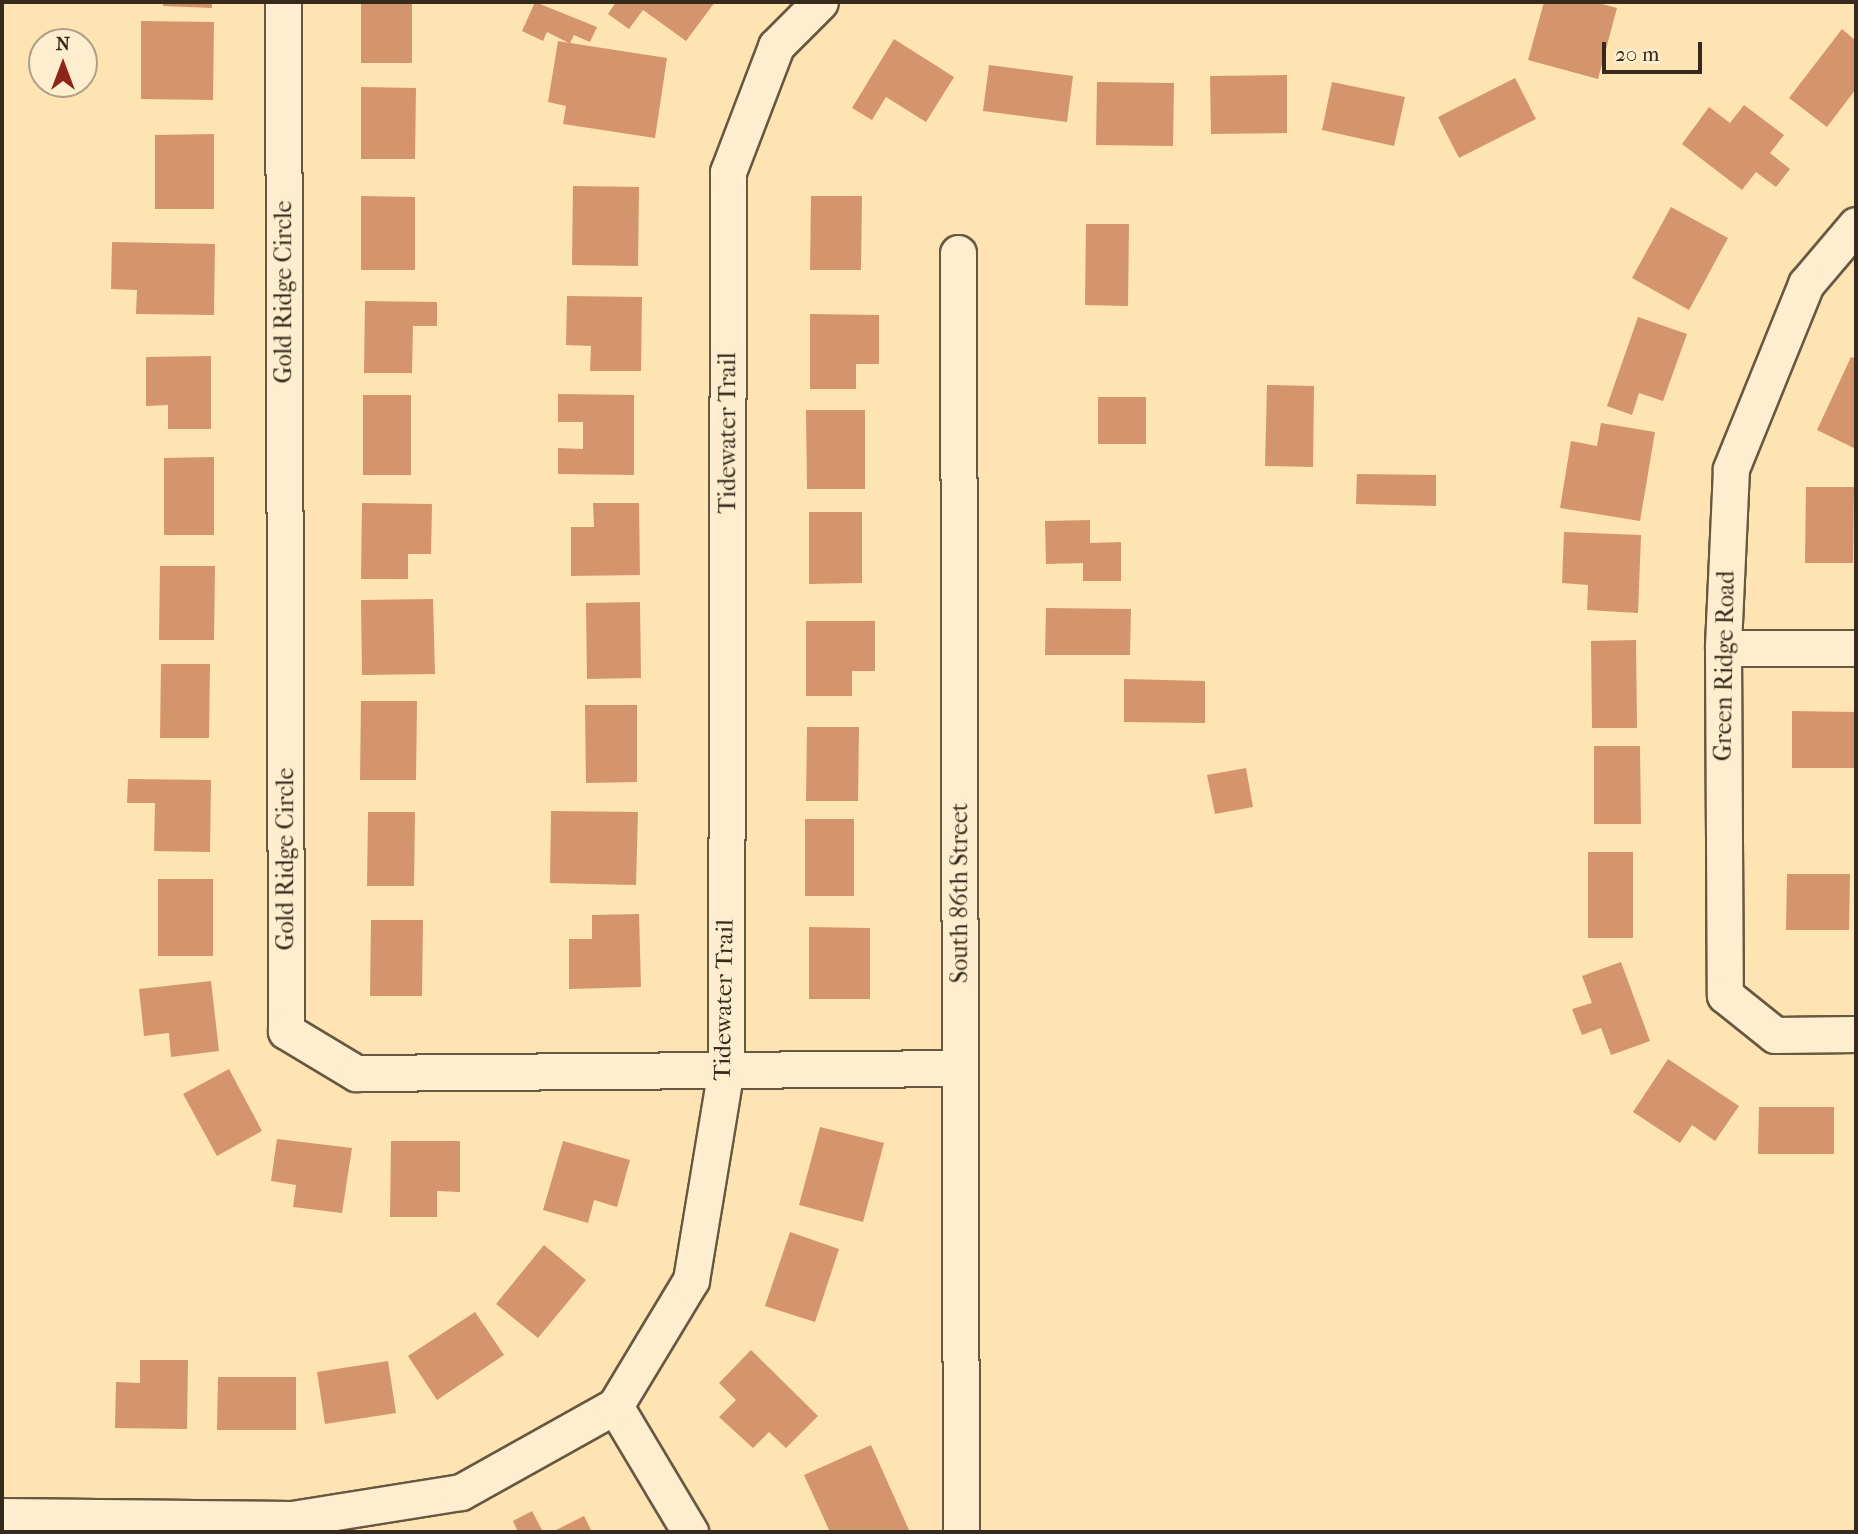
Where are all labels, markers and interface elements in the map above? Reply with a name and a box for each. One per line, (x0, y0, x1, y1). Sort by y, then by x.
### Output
north arrow (28, 28, 98, 98)
scale bar (1606, 28, 1706, 72)
text: N (56, 33, 70, 55)
text: 20 m (1615, 42, 1659, 66)
street label: Gold Ridge Circle (270, 201, 298, 383)
street label: Tidewater Trail (714, 352, 742, 514)
street label: Green Ridge Road (1709, 571, 1741, 761)
street label: Gold Ridge Circle (272, 768, 300, 950)
street label: South 86th Street (946, 803, 974, 983)
street label: Tidewater Trail (708, 919, 740, 1081)

